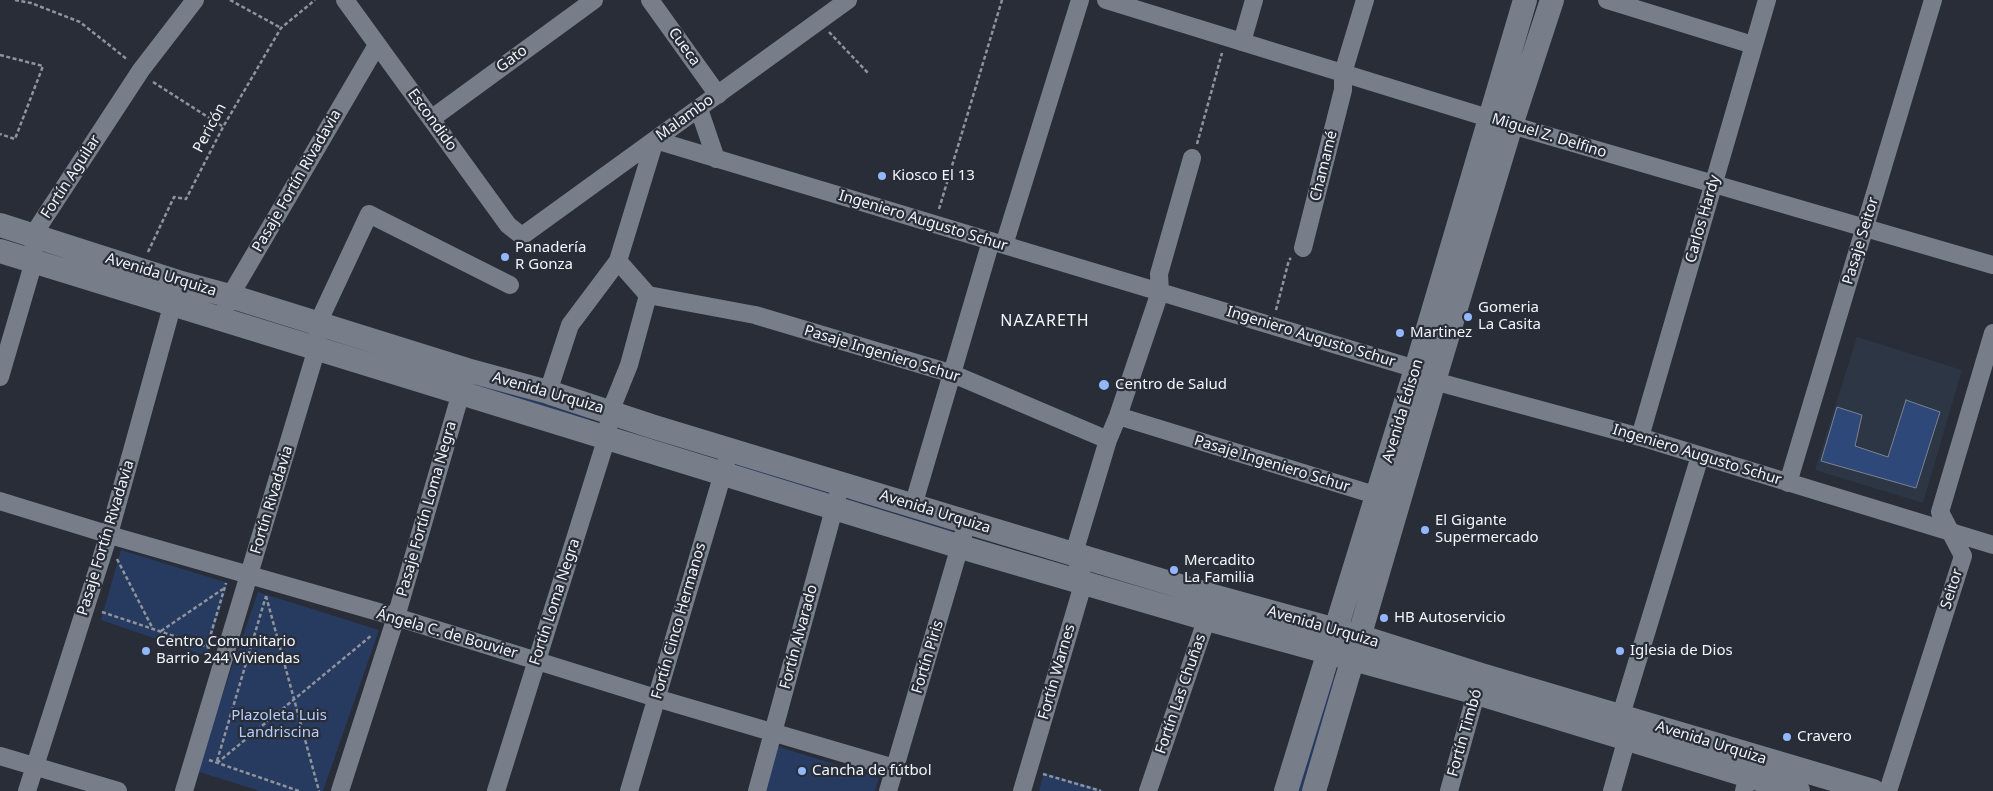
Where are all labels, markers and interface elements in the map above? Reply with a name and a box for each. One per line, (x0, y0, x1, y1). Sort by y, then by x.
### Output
street label: Cueca (664, 24, 704, 70)
street label: Gato (493, 42, 531, 76)
street label: Escondido (403, 85, 461, 155)
street label: Malambo (653, 91, 717, 145)
street label: Pericón (190, 100, 230, 156)
street label: Pasaje Fortín Rivadavia (249, 107, 345, 255)
street label: Miguel Z. Delfino (1489, 110, 1609, 162)
street label: Chamamé (1307, 129, 1341, 203)
street label: Fortín Aguilar (37, 132, 105, 222)
place label: Kiosco El 13 (892, 167, 975, 185)
marker: Kiosco El 13 (876, 170, 888, 182)
street label: Carlos Hardy (1682, 173, 1724, 265)
street label: Ingeniero Augusto Schur (836, 187, 1010, 255)
street label: Pasaje Seitor (1839, 195, 1883, 287)
place label: Panadería R Gonza (515, 239, 586, 274)
street label: Avenida Urquiza (103, 250, 219, 300)
marker: Panadería R Gonza (499, 251, 511, 263)
place label: Gomeria La Casita (1478, 299, 1541, 334)
street label: Ingeniero Augusto Schur (1224, 303, 1398, 371)
district label: NAZARETH (999, 311, 1091, 331)
marker: Gomeria La Casita (1462, 311, 1474, 323)
street label: Pasaje Ingeniero Schur (802, 322, 962, 386)
place label: Martinez (1410, 324, 1472, 342)
marker: Martinez (1394, 327, 1406, 339)
street label: Avenida Édison (1379, 357, 1427, 465)
street label: Avenida Urquiza (490, 368, 606, 418)
place label: Centro de Salud (1115, 376, 1227, 394)
marker: Centro de Salud (1097, 378, 1111, 392)
street label: Pasaje Fortín Loma Negra (393, 419, 461, 599)
street label: Ingeniero Augusto Schur (1610, 421, 1784, 489)
street label: Pasaje Ingeniero Schur (1192, 432, 1352, 496)
street label: Fortín Rivadavia (247, 444, 297, 556)
street label: Pasaje Fortín Rivadavia (74, 458, 138, 618)
street label: Avenida Urquiza (877, 487, 993, 537)
place label: El Gigante Supermercado (1435, 512, 1539, 547)
marker: El Gigante Supermercado (1419, 524, 1431, 536)
street label: Fortín Loma Negra (526, 536, 584, 668)
street label: Fortín Cinco Hermanos (648, 541, 710, 701)
place label: Mercadito La Familia (1184, 552, 1255, 587)
marker: Mercadito La Familia (1168, 564, 1180, 576)
street label: Seitor (1937, 567, 1967, 611)
street label: Fortín Alvarado (776, 583, 822, 691)
street label: Avenida Urquiza (1265, 602, 1381, 652)
street label: Ángela C. de Bouvier (374, 605, 520, 663)
place label: HB Autoservicio (1394, 609, 1506, 627)
marker: HB Autoservicio (1378, 612, 1390, 624)
street label: Fortín Piris (908, 618, 948, 696)
street label: Fortín Warnes (1035, 622, 1079, 722)
street label: Fortín Las Chuñas (1152, 632, 1210, 756)
place label: Centro Comunitario Barrio 244 Viviendas (156, 633, 300, 668)
place label: Iglesia de Dios (1630, 642, 1733, 660)
marker: Centro Comunitario Barrio 244 Viviendas (140, 645, 152, 657)
marker: Iglesia de Dios (1614, 645, 1626, 657)
street label: Fortín Timbó (1444, 687, 1486, 779)
park label: Plazoleta Luis Landriscina (231, 707, 327, 742)
street label: Avenida Urquiza (1653, 718, 1769, 768)
place label: Cravero (1797, 728, 1852, 746)
marker: Cravero (1781, 731, 1793, 743)
place label: Cancha de fútbol (812, 762, 932, 780)
marker: Cancha de fútbol (796, 765, 808, 777)

